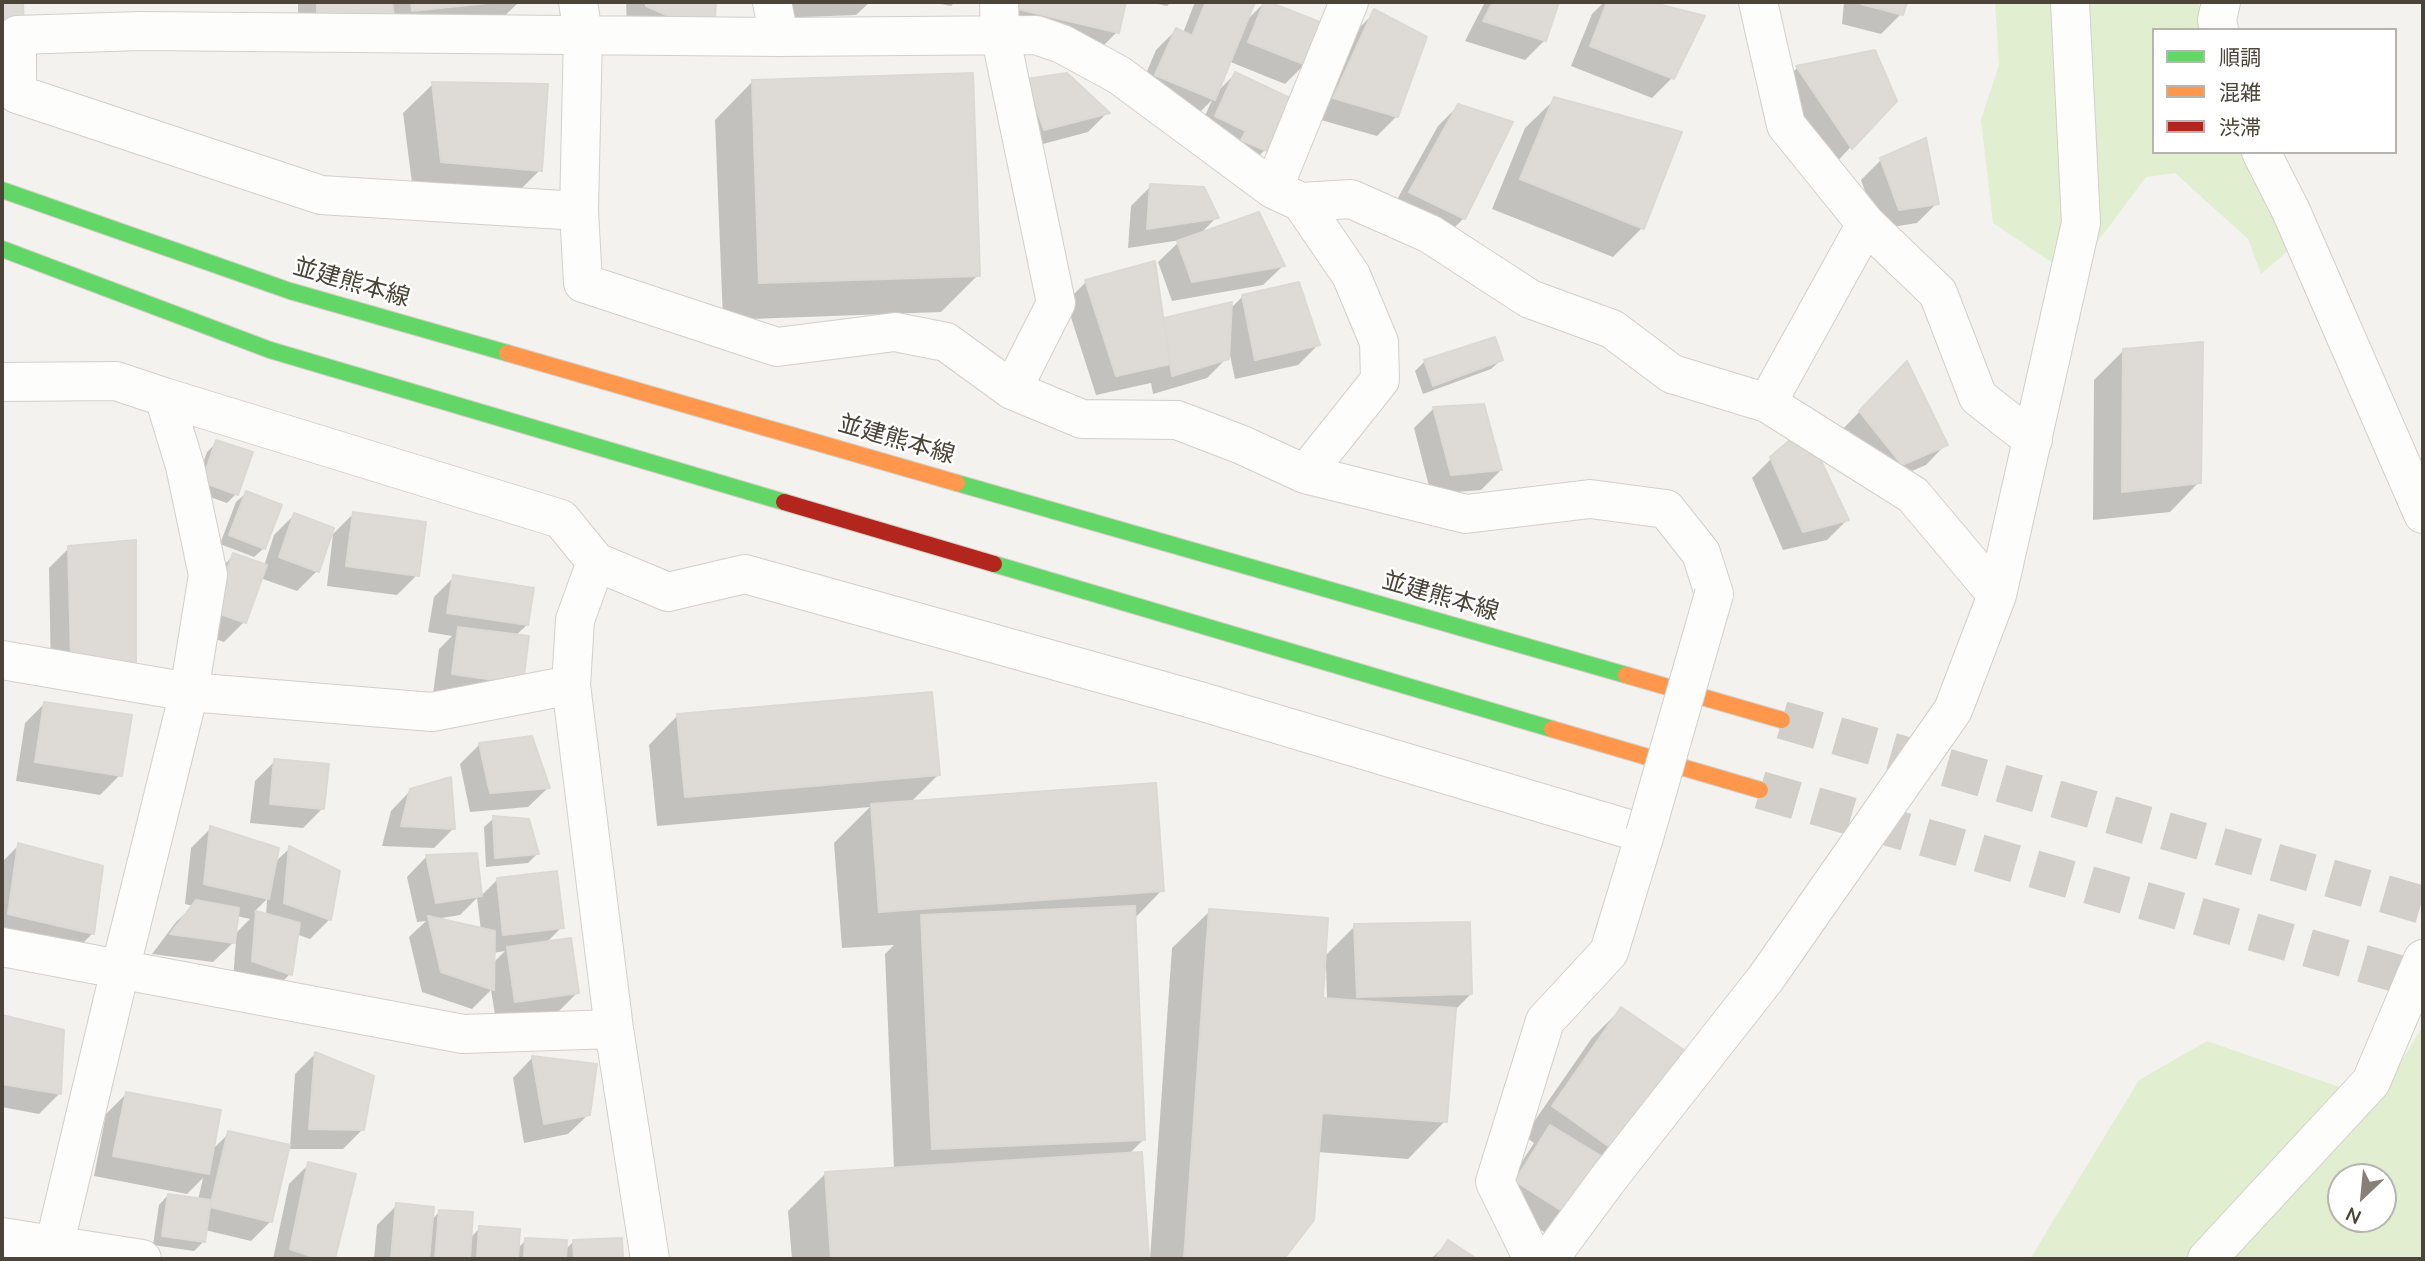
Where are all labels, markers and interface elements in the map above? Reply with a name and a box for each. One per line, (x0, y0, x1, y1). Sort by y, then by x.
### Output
legend (2152, 28, 2397, 154)
text: 順調 (2219, 44, 2261, 72)
text: 混雑 (2219, 79, 2261, 107)
text: 渋滞 (2219, 114, 2261, 142)
street label: 並建熊本線 (289, 254, 413, 314)
street label: 並建熊本線 (834, 411, 958, 471)
street label: 並建熊本線 (1378, 568, 1502, 628)
north arrow (2327, 1163, 2397, 1233)
text: N (2342, 1200, 2366, 1230)

